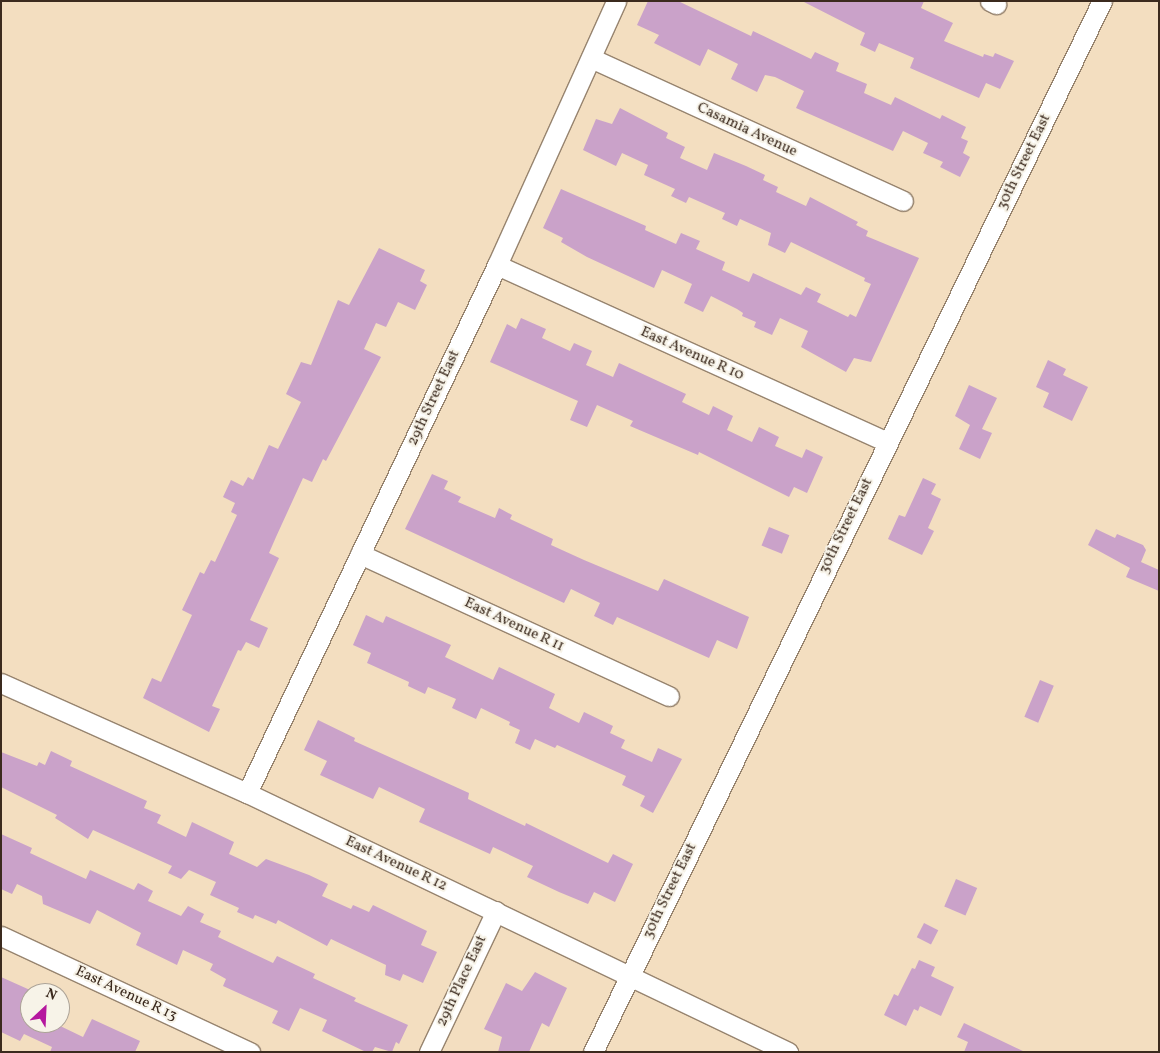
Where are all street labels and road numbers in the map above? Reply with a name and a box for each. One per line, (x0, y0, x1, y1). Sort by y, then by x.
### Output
street label: Casamia Avenue (694, 99, 800, 161)
street label: 30th Street East (993, 111, 1055, 213)
street label: East Avenue R 10 (637, 323, 747, 385)
street label: 29th Street East (404, 347, 464, 449)
street label: 30th Street East (815, 475, 877, 577)
street label: East Avenue R 11 (461, 594, 567, 656)
street label: East Avenue R 12 (342, 833, 450, 895)
street label: 30th Street East (639, 840, 701, 942)
street label: 29th Place East (433, 933, 491, 1029)
street label: East Avenue R 13 (72, 963, 180, 1025)

